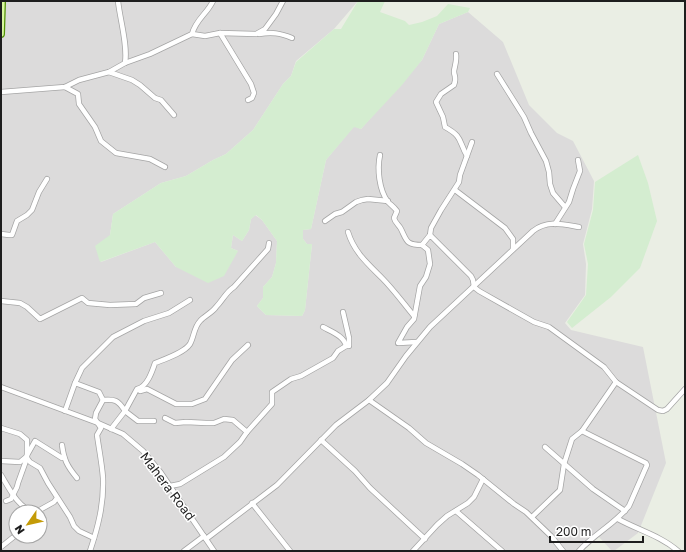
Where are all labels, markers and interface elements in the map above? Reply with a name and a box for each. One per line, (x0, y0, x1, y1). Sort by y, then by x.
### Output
street label: Mahera Road (137, 449, 199, 523)
north arrow (8, 504, 48, 544)
scale bar (550, 518, 643, 544)
text: N (12, 523, 27, 537)
text: 200 m (556, 524, 591, 539)

